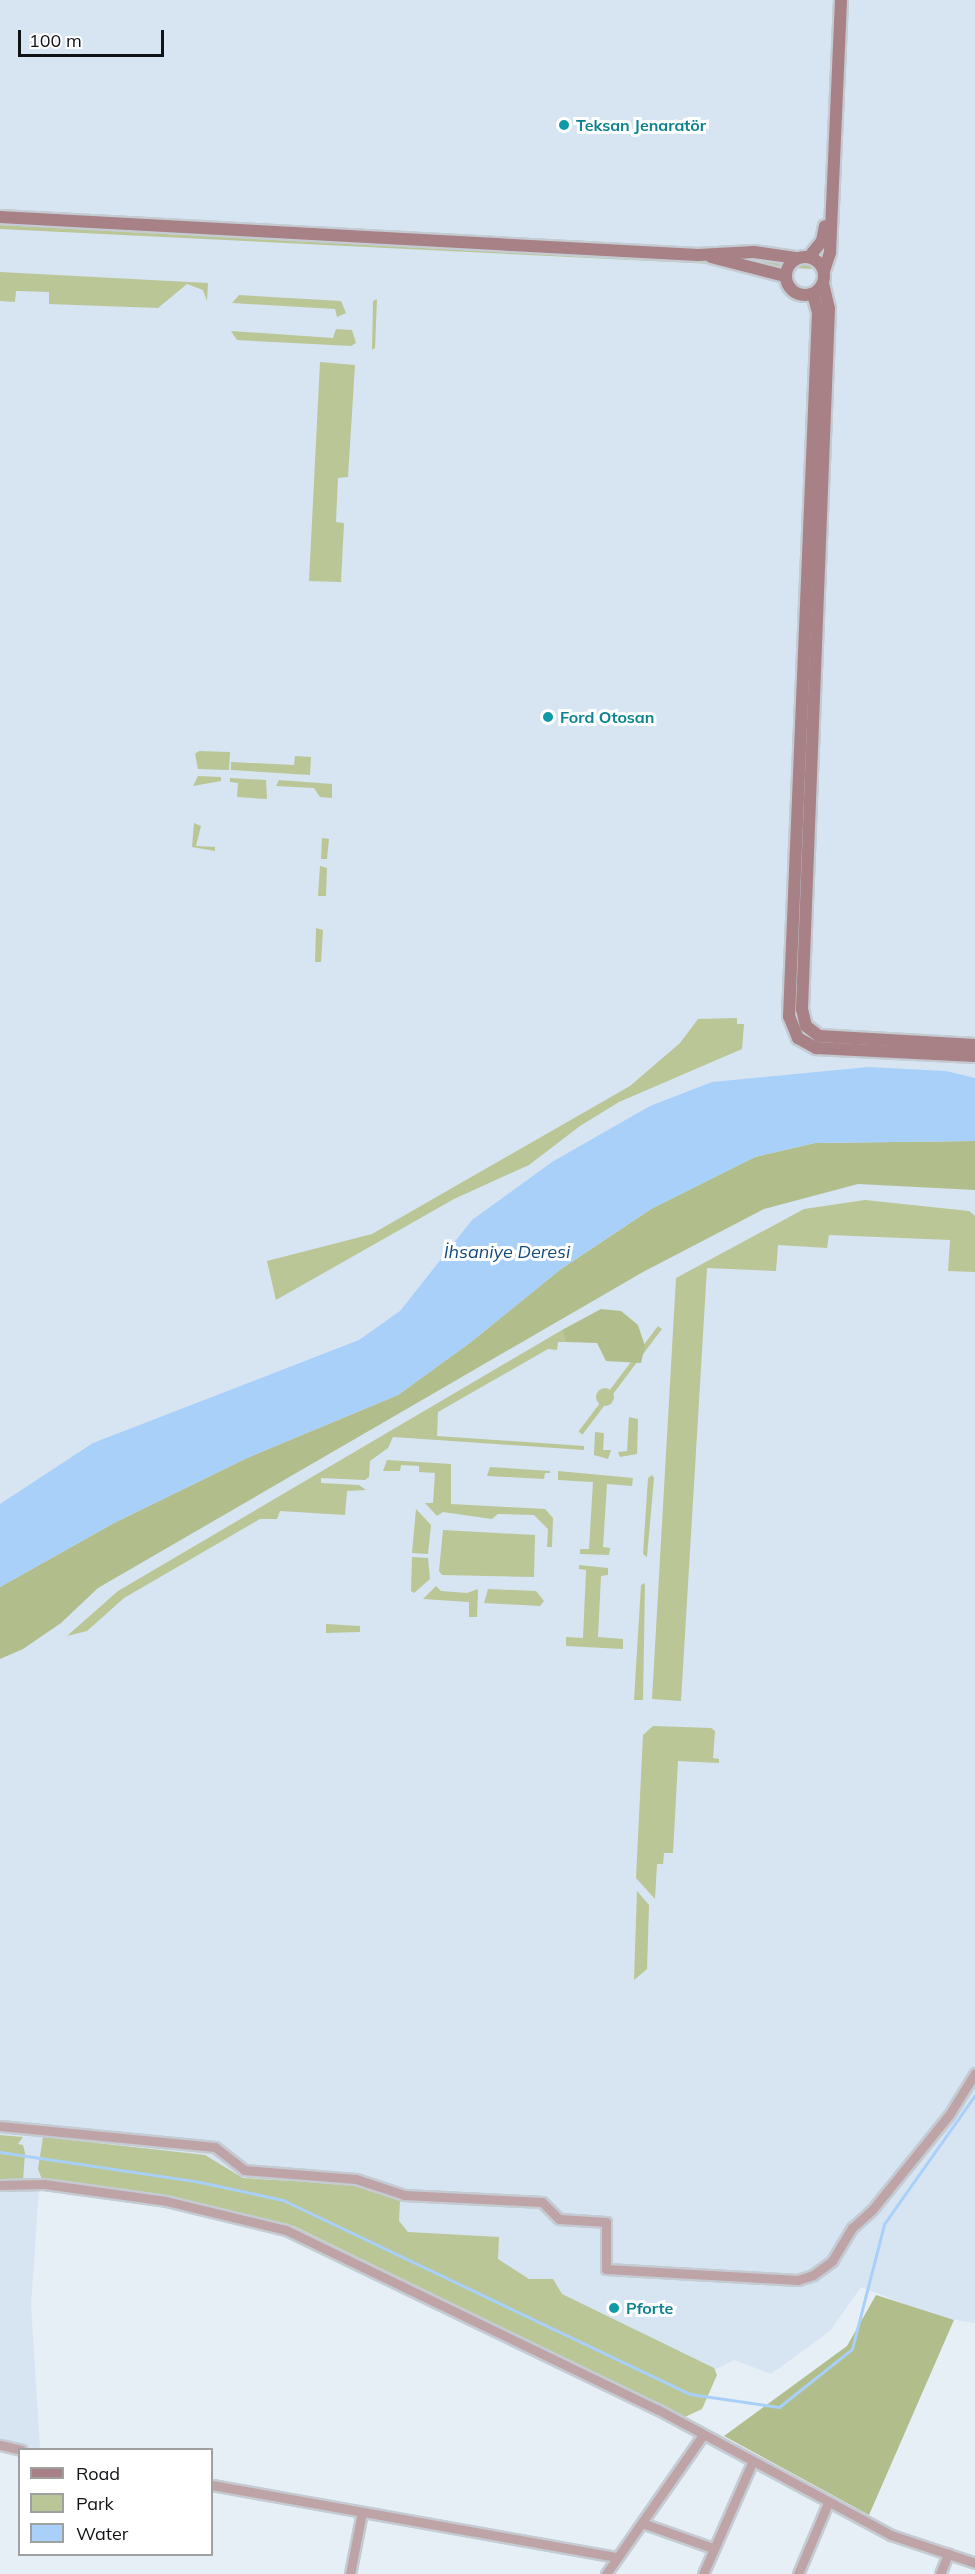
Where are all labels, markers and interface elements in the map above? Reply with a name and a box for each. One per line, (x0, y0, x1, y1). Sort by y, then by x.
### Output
scale bar (21, 18, 166, 56)
text: 100 m (29, 29, 82, 52)
place label: Teksan Jenaratör (576, 115, 706, 135)
marker: Teksan Jenaratör (557, 118, 571, 132)
place label: Ford Otosan (560, 707, 654, 727)
marker: Ford Otosan (541, 710, 555, 724)
water label: İhsaniye Deresi (444, 1241, 570, 1263)
place label: Pforte (626, 2298, 673, 2318)
marker: Pforte (607, 2301, 621, 2315)
legend (18, 2448, 213, 2556)
text: Road (76, 2462, 120, 2485)
text: Park (76, 2492, 114, 2515)
text: Water (76, 2522, 128, 2545)

